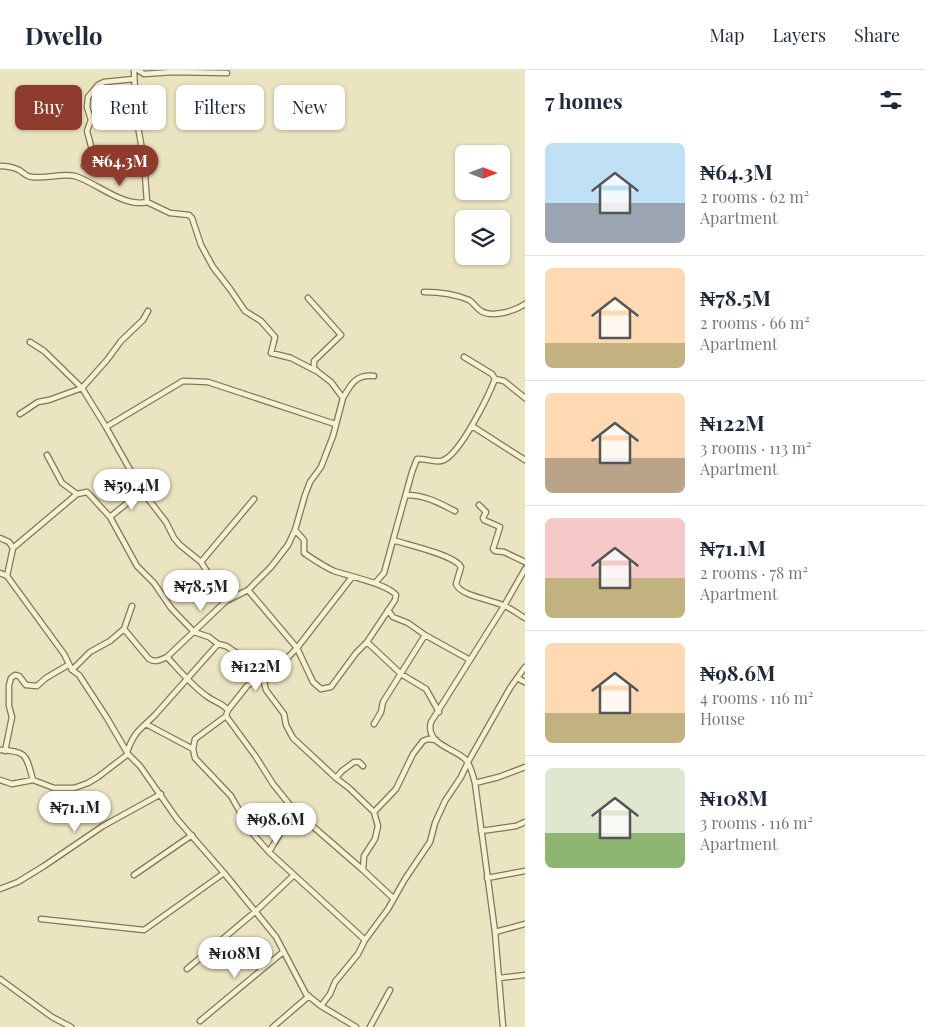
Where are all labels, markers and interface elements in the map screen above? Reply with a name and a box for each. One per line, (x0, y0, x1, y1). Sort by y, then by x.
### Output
text: Dwello (25, 19, 103, 51)
text: Map (709, 23, 744, 47)
text: Layers (772, 23, 826, 47)
text: Share (854, 23, 900, 47)
chip: Buy (15, 85, 82, 130)
chip: Rent (92, 85, 166, 130)
chip: Filters (176, 85, 264, 130)
chip: New (274, 85, 345, 130)
text: 7 homes (545, 86, 623, 114)
icon: filters (877, 86, 905, 114)
pin: ₦64.3M (79, 144, 161, 187)
north arrow (455, 145, 510, 200)
map controls (455, 145, 510, 265)
text: ₦64.3M (92, 150, 148, 171)
text: ₦64.3M (700, 157, 773, 185)
icon: home (585, 163, 645, 223)
text: 2 rooms · 62 m² (700, 186, 809, 207)
text: Apartment (700, 207, 778, 228)
button: layers (455, 210, 510, 265)
text: ₦78.5M (700, 283, 771, 311)
icon: home (585, 288, 645, 348)
text: 2 rooms · 66 m² (700, 312, 810, 333)
text: Apartment (700, 333, 778, 354)
text: ₦122M (700, 408, 765, 436)
icon: home (585, 413, 645, 473)
text: 3 rooms · 113 m² (700, 437, 811, 458)
text: Apartment (700, 458, 778, 479)
pin: ₦59.4M (91, 468, 173, 511)
text: ₦59.4M (104, 474, 160, 495)
text: ₦71.1M (700, 533, 766, 561)
icon: home (585, 538, 645, 598)
text: 2 rooms · 78 m² (700, 562, 808, 583)
pin: ₦78.5M (160, 570, 242, 612)
text: ₦78.5M (174, 575, 228, 596)
text: Apartment (700, 583, 778, 604)
pin: ₦122M (221, 650, 291, 692)
text: ₦122M (231, 655, 281, 676)
text: ₦98.6M (700, 658, 775, 686)
icon: home (585, 663, 645, 723)
text: 4 rooms · 116 m² (700, 687, 814, 708)
text: House (700, 708, 745, 729)
text: ₦108M (700, 783, 768, 811)
icon: home (585, 788, 645, 848)
pin: ₦71.1M (34, 790, 116, 833)
text: ₦71.1M (50, 796, 100, 817)
pin: ₦98.6M (235, 802, 317, 845)
text: ₦98.6M (247, 808, 305, 829)
text: 3 rooms · 116 m² (700, 812, 813, 833)
text: Apartment (700, 833, 778, 854)
pin: ₦108M (200, 936, 270, 979)
text: ₦108M (209, 942, 261, 963)

